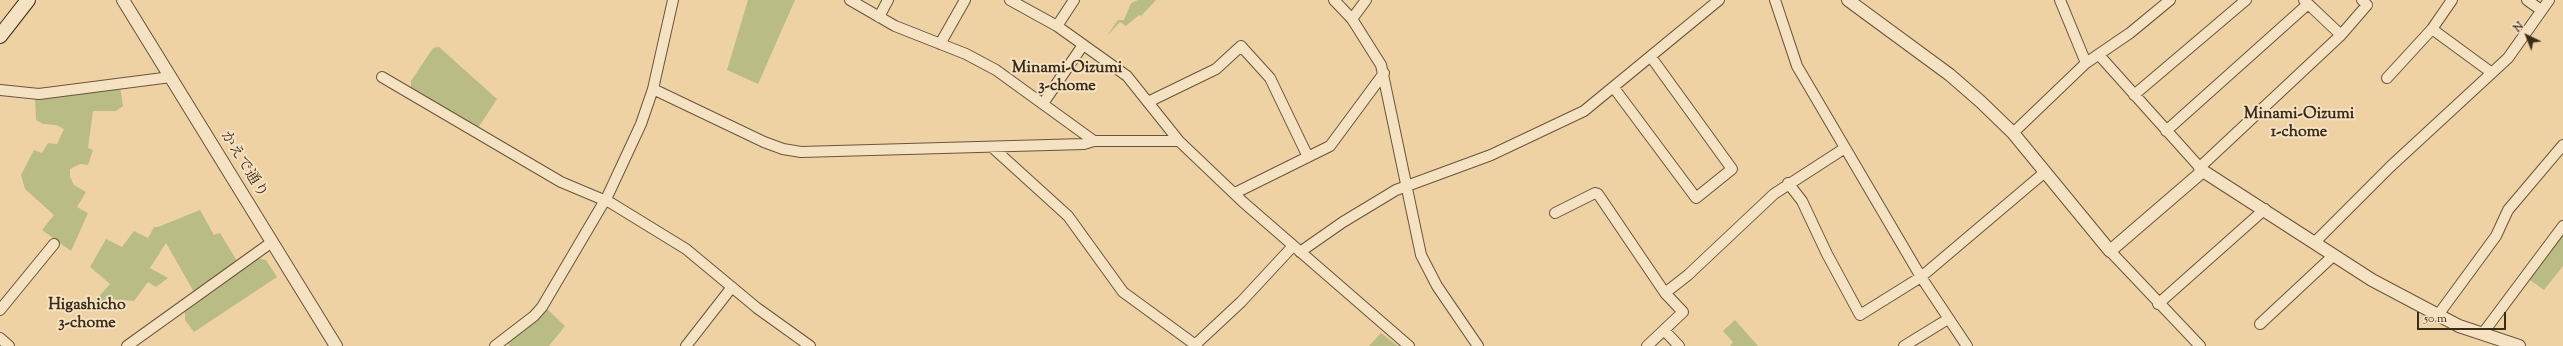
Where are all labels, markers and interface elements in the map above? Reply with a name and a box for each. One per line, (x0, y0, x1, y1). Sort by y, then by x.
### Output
north arrow (2507, 16, 2547, 56)
text: N (2510, 18, 2527, 36)
district label: Minami-Oizumi 3-chome (1012, 59, 1122, 97)
district label: Minami-Oizumi 1-chome (2244, 105, 2354, 143)
street label: かえで通り (215, 128, 271, 202)
district label: Higashicho 3-chome (48, 296, 126, 334)
scale bar (2419, 304, 2508, 330)
text: 50 m (2424, 310, 2447, 328)

